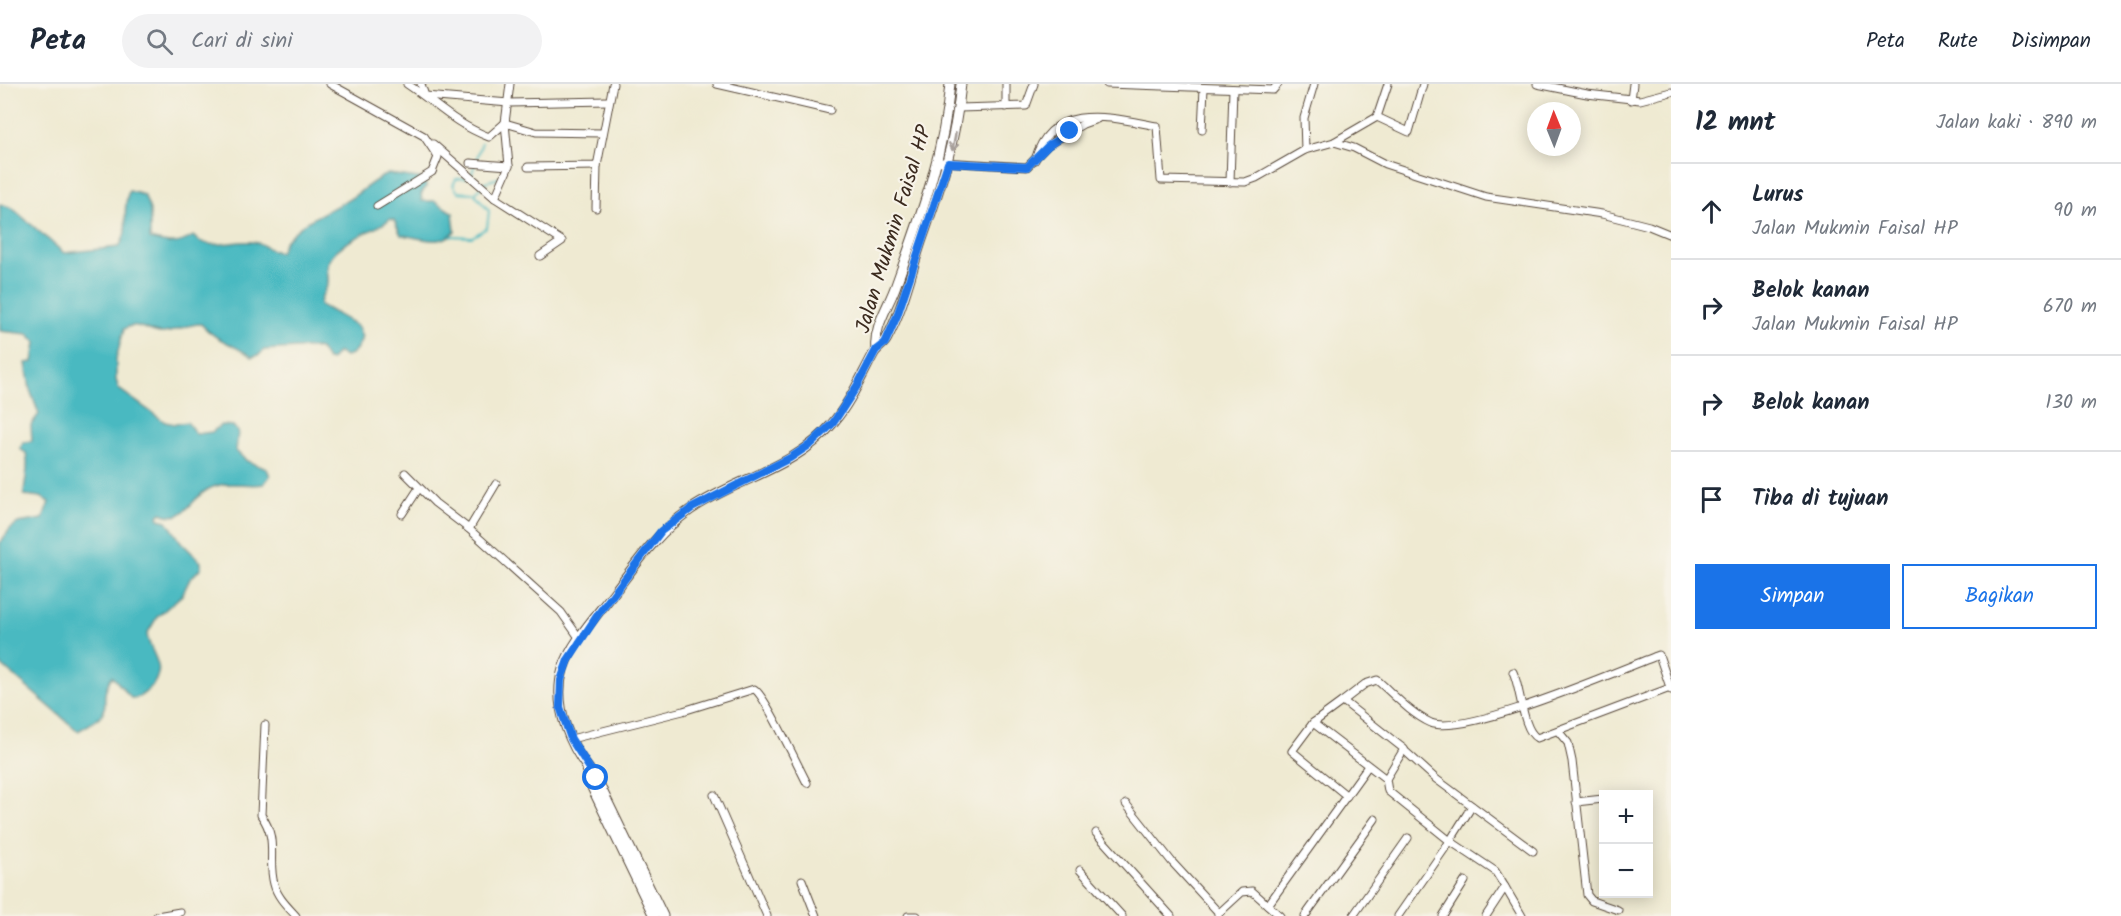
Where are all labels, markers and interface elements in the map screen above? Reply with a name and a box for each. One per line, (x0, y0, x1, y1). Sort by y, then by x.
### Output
search box (122, 14, 542, 68)
text: Peta (30, 19, 86, 64)
text: Cari di sini (191, 24, 292, 59)
icon: search (143, 25, 176, 58)
text: Peta (1866, 25, 1905, 58)
text: Rute (1938, 25, 1978, 58)
text: Disimpan (2011, 25, 2091, 58)
north arrow (1527, 102, 1581, 156)
text: 12 mnt (1695, 102, 1775, 144)
text: Jalan kaki · 890 m (1936, 107, 2097, 139)
route end (1056, 117, 1082, 143)
street label: Jalan Mukmin Faisal HP (847, 121, 942, 337)
one-way arrow (948, 132, 959, 151)
text: Lurus (1752, 178, 1804, 213)
icon: ahead (1695, 195, 1728, 228)
text: 90 m (2053, 195, 2097, 227)
text: Jalan Mukmin Faisal HP (1752, 213, 1958, 245)
text: Belok kanan (1752, 274, 1869, 309)
icon: right (1695, 291, 1728, 324)
text: 670 m (2043, 291, 2097, 323)
text: Jalan Mukmin Faisal HP (1752, 309, 1958, 341)
text: Belok kanan (1752, 386, 1869, 421)
icon: right (1695, 387, 1728, 420)
text: 130 m (2045, 387, 2097, 419)
text: Tiba di tujuan (1752, 482, 1888, 517)
icon: arrive (1695, 483, 1728, 516)
button: Simpan (1695, 564, 1890, 629)
button: Bagikan (1902, 564, 2097, 629)
route start (582, 764, 608, 790)
map controls (1599, 790, 1653, 898)
button: + (1599, 790, 1653, 844)
button: − (1599, 844, 1653, 898)

